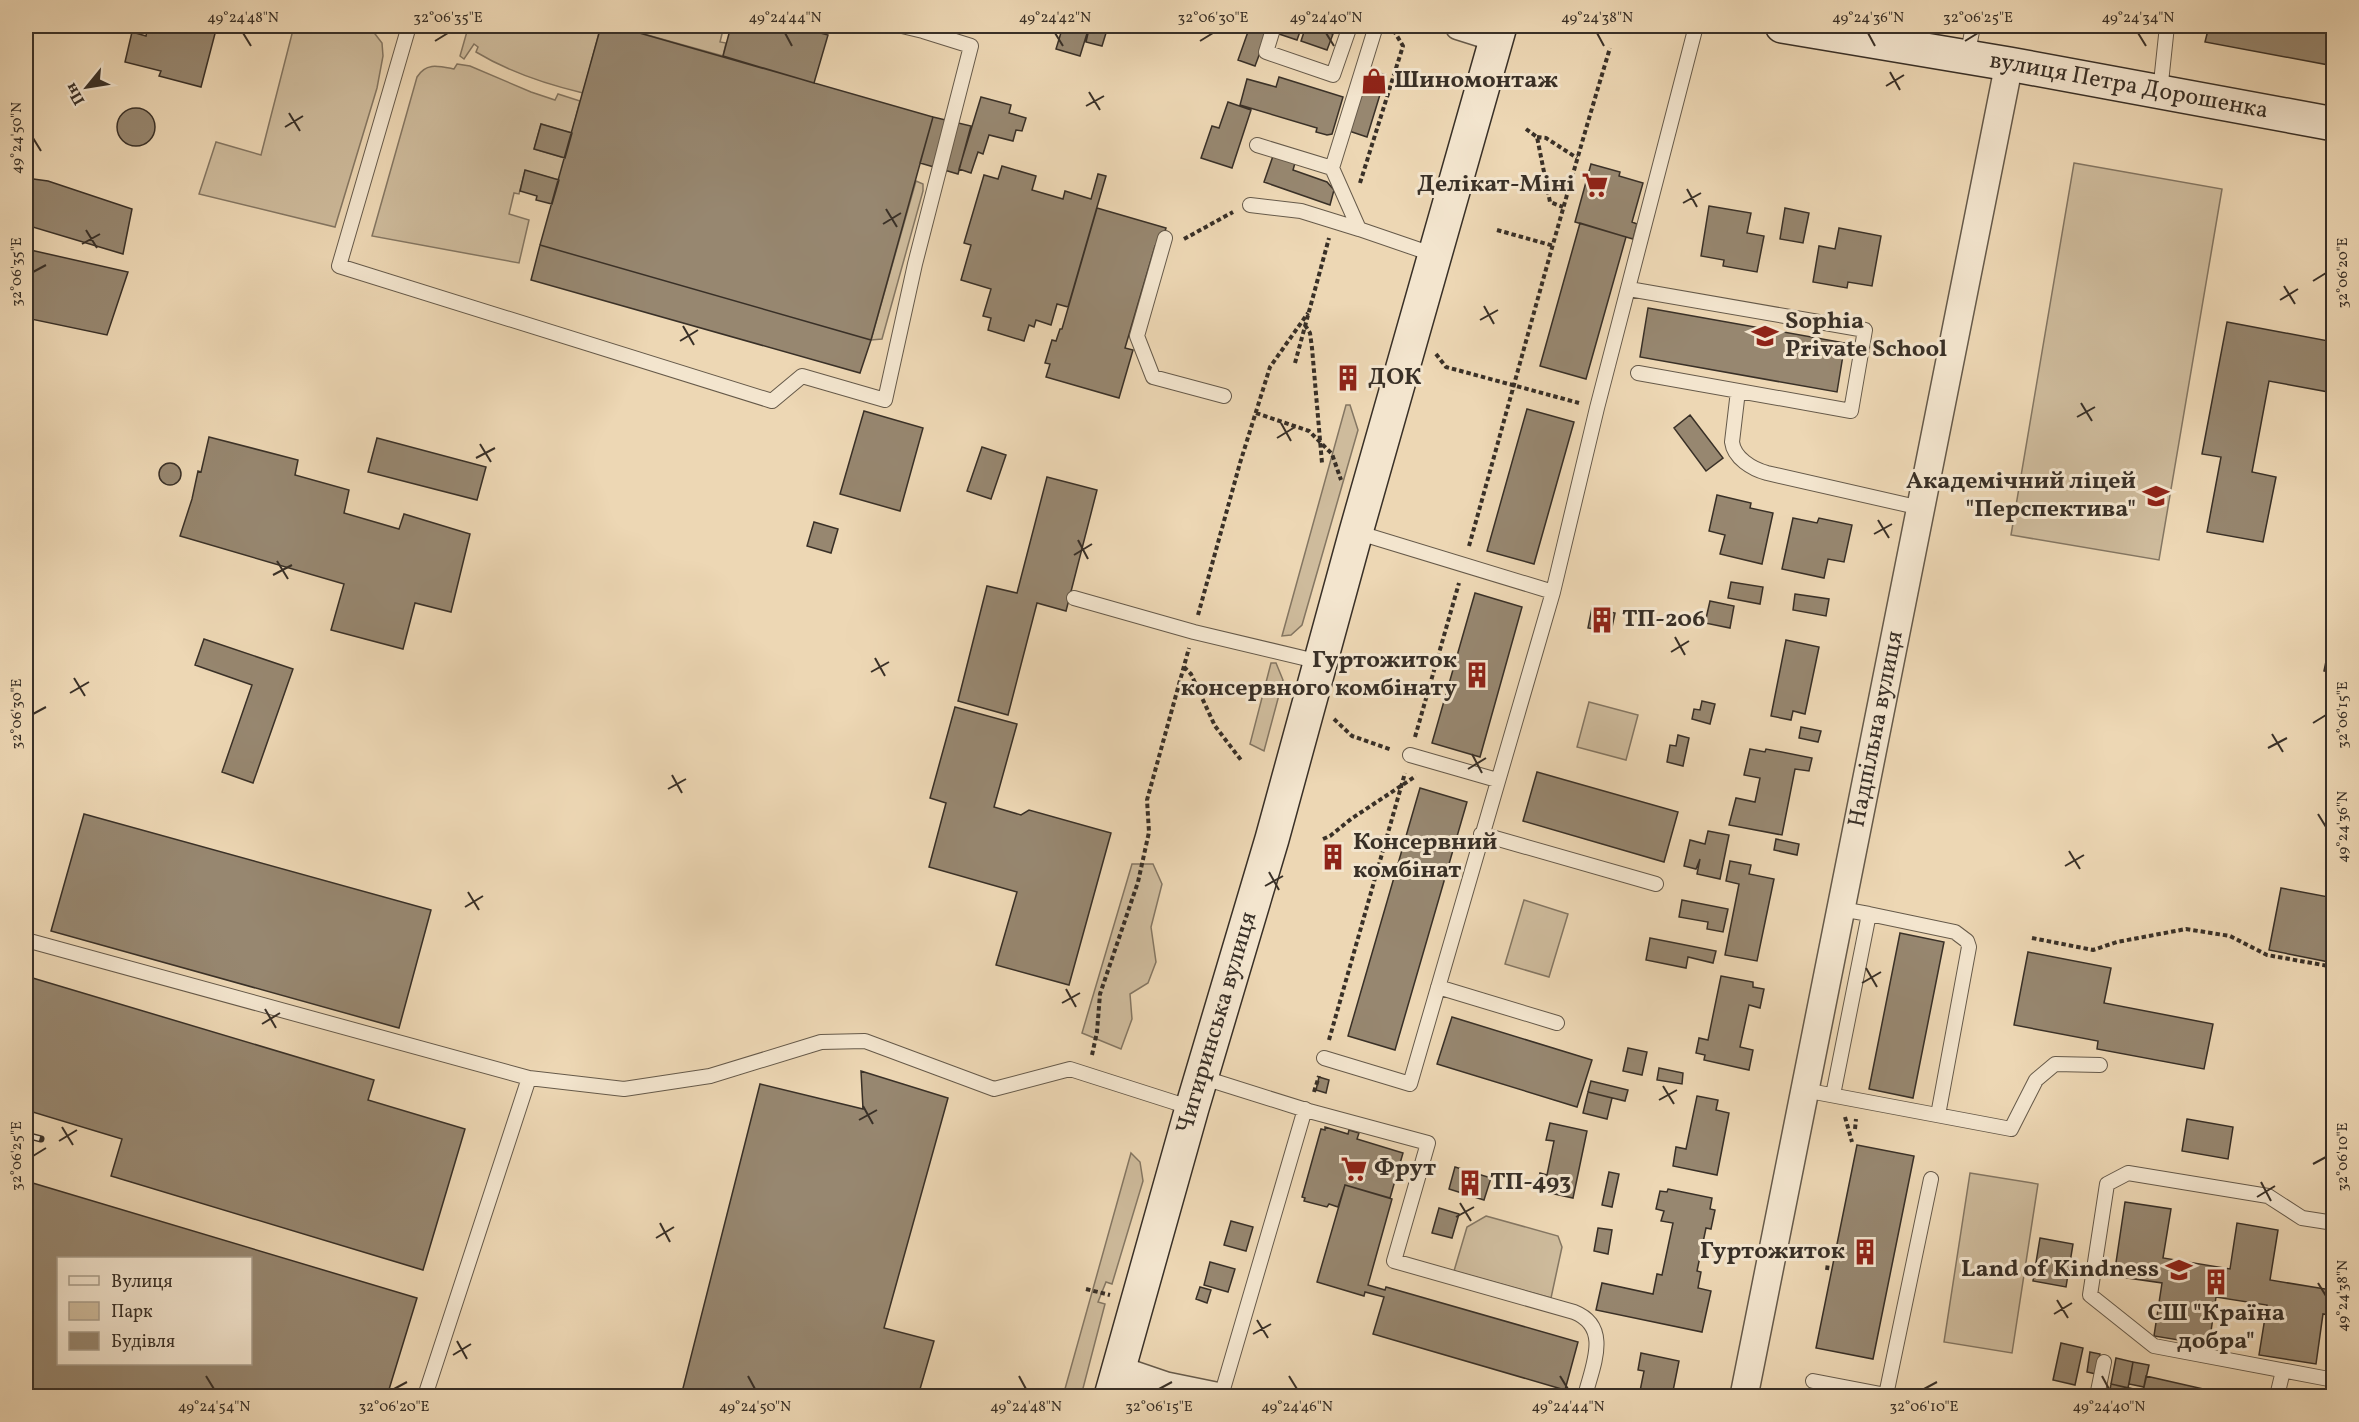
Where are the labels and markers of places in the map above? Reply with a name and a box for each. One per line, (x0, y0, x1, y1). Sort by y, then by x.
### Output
place label: Шиномонтаж (1394, 64, 1558, 98)
shop icon: Шиномонтаж (1359, 66, 1389, 96)
place label: Делікат-Міні (1417, 168, 1575, 202)
supermarket icon: Делікат-Міні (1580, 170, 1610, 200)
place label: Sophia Private School (1785, 305, 1947, 367)
school or university icon: Sophia Private School (1750, 321, 1780, 351)
place label: ДОК (1368, 361, 1422, 395)
building icon: ДОК (1333, 363, 1363, 393)
place label: Академічний ліцей "Перспектива" (1906, 465, 2136, 527)
school or university icon: Академічний ліцей "Перспектива" (2141, 481, 2171, 511)
place label: ТП-206 (1622, 603, 1705, 637)
building icon: ТП-206 (1587, 605, 1617, 635)
place label: Гуртожиток консервного комбінату (1181, 644, 1458, 706)
building icon: Гуртожиток консервного комбінату (1462, 660, 1492, 690)
place label: Консервний комбінат (1353, 826, 1498, 888)
building icon: Консервний комбінат (1318, 842, 1348, 872)
place label: Фрут (1374, 1152, 1436, 1186)
supermarket icon: Фрут (1339, 1154, 1369, 1184)
place label: ТП-493 (1490, 1166, 1571, 1200)
building icon: ТП-493 (1455, 1168, 1485, 1198)
place label: Гуртожиток (1700, 1235, 1845, 1269)
building icon: Гуртожиток (1850, 1237, 1880, 1267)
place label: Land of Kindness (1961, 1253, 2159, 1287)
school or university icon: Land of Kindness (2164, 1255, 2194, 1285)
building icon: СШ "Країна добра" (2201, 1267, 2231, 1297)
place label: СШ "Країна добра" (2147, 1297, 2285, 1359)

